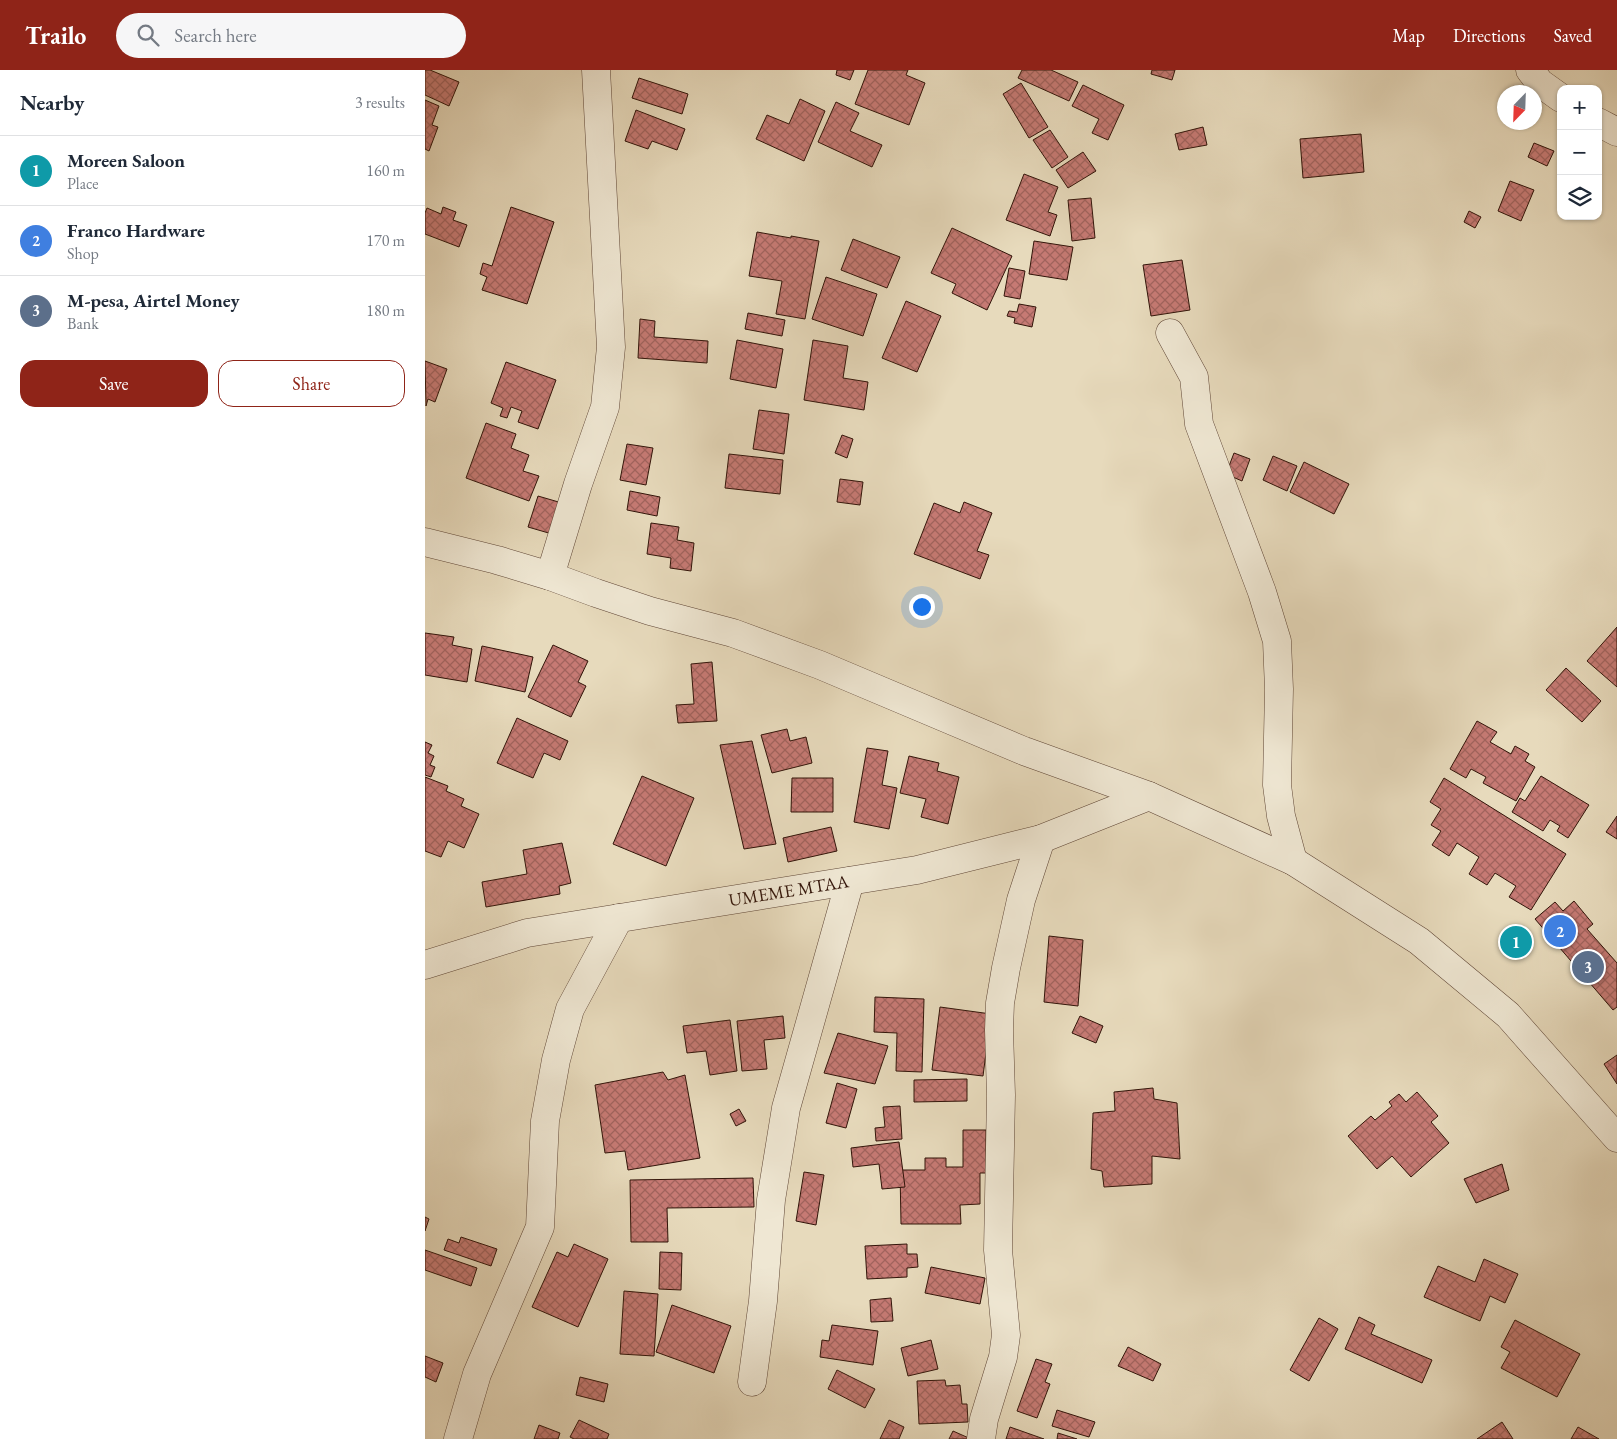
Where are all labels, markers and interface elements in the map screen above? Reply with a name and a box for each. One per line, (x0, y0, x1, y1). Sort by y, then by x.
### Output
search box (116, 13, 466, 58)
text: Trailo (25, 20, 86, 51)
icon: search (134, 21, 162, 49)
text: Search here (174, 23, 257, 48)
text: Map (1393, 24, 1425, 47)
text: Directions (1453, 24, 1525, 47)
text: Saved (1553, 24, 1592, 47)
north arrow (1497, 85, 1542, 130)
map controls (1557, 85, 1602, 220)
button: + (1557, 85, 1602, 130)
text: Nearby (20, 89, 84, 116)
text: 3 results (355, 92, 405, 113)
button: − (1557, 130, 1602, 175)
text: Moreen Saloon (67, 148, 185, 173)
text: 1 (32, 160, 40, 181)
text: 160 m (366, 160, 405, 181)
text: Place (67, 173, 99, 194)
button: layers (1557, 175, 1602, 220)
text: Franco Hardware (67, 218, 205, 243)
text: 2 (32, 230, 40, 251)
text: 170 m (366, 230, 405, 251)
text: Shop (67, 243, 99, 264)
text: M-pesa, Airtel Money (67, 288, 240, 313)
text: 3 (32, 300, 40, 321)
text: 180 m (366, 300, 405, 321)
text: Bank (67, 313, 99, 334)
button: Save (20, 360, 208, 407)
button: Share (218, 360, 405, 407)
your location (909, 594, 935, 620)
street label: UMEME MTAA (727, 869, 851, 911)
pin: 2 (1544, 912, 1576, 950)
pin: 1 (1500, 923, 1532, 961)
pin: 3 (1572, 948, 1604, 986)

